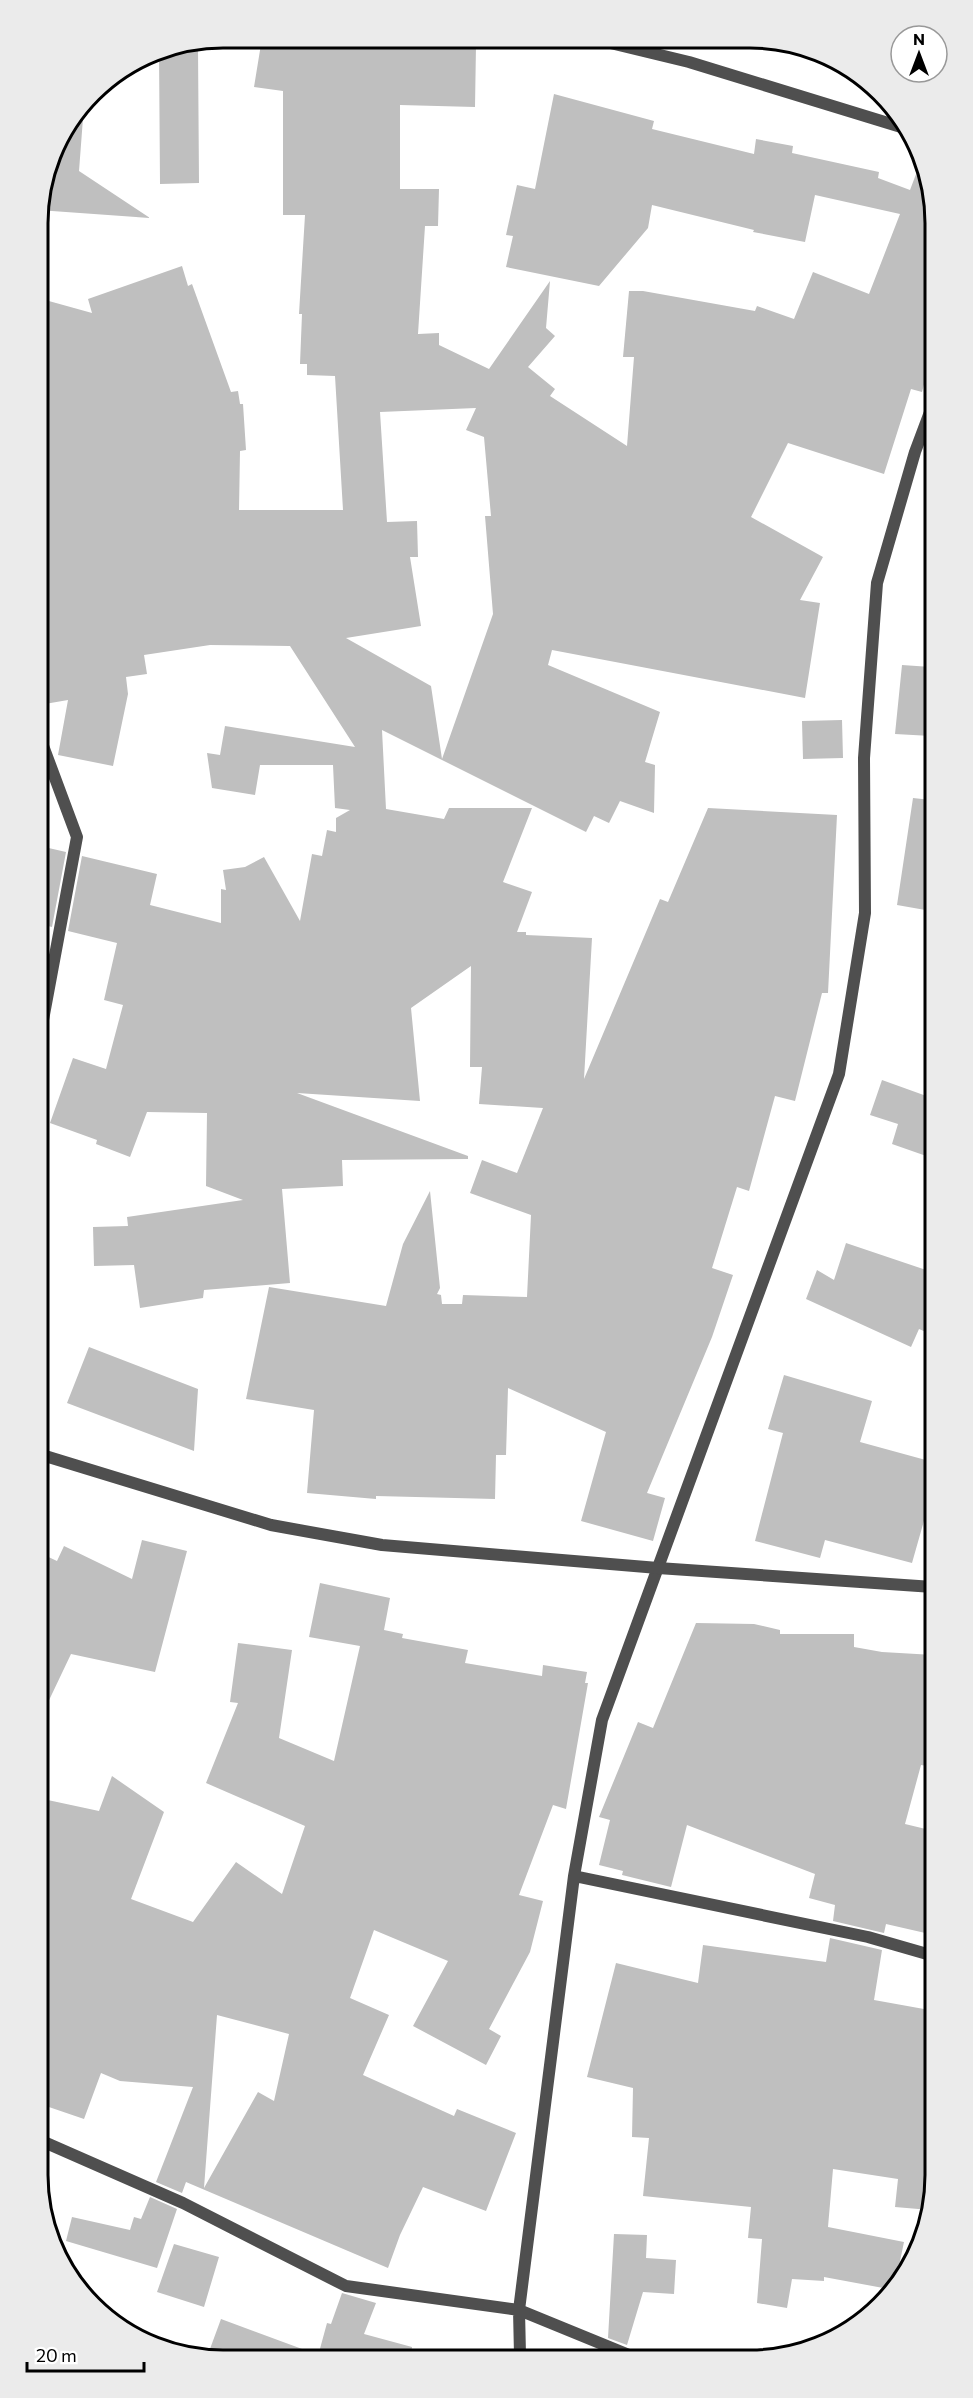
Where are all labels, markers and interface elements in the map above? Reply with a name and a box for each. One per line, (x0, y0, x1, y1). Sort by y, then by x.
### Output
north arrow (889, 24, 949, 84)
text: N (913, 29, 925, 48)
scale bar (27, 2335, 144, 2373)
text: 20 m (36, 2344, 77, 2366)

